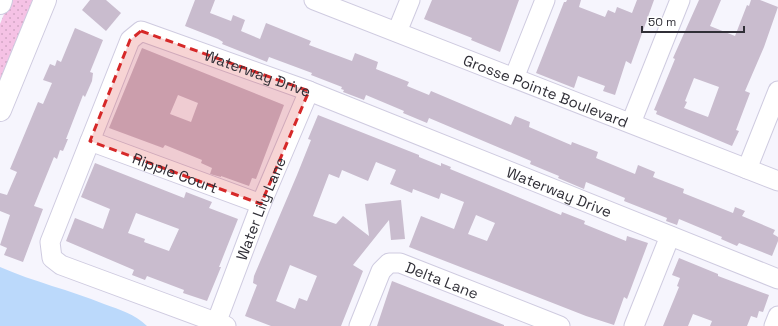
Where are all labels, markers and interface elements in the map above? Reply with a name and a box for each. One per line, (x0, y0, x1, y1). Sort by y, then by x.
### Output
scale bar (642, 8, 744, 34)
text: 50 m (648, 14, 676, 30)
street label: Waterway Drive (202, 45, 314, 100)
street label: Grosse Pointe Boulevard (461, 50, 631, 131)
street label: Ripple Court (130, 148, 221, 197)
street label: Water Lily Lane (231, 154, 290, 263)
street label: Waterway Drive (504, 162, 615, 221)
street label: Delta Lane (403, 257, 482, 303)

